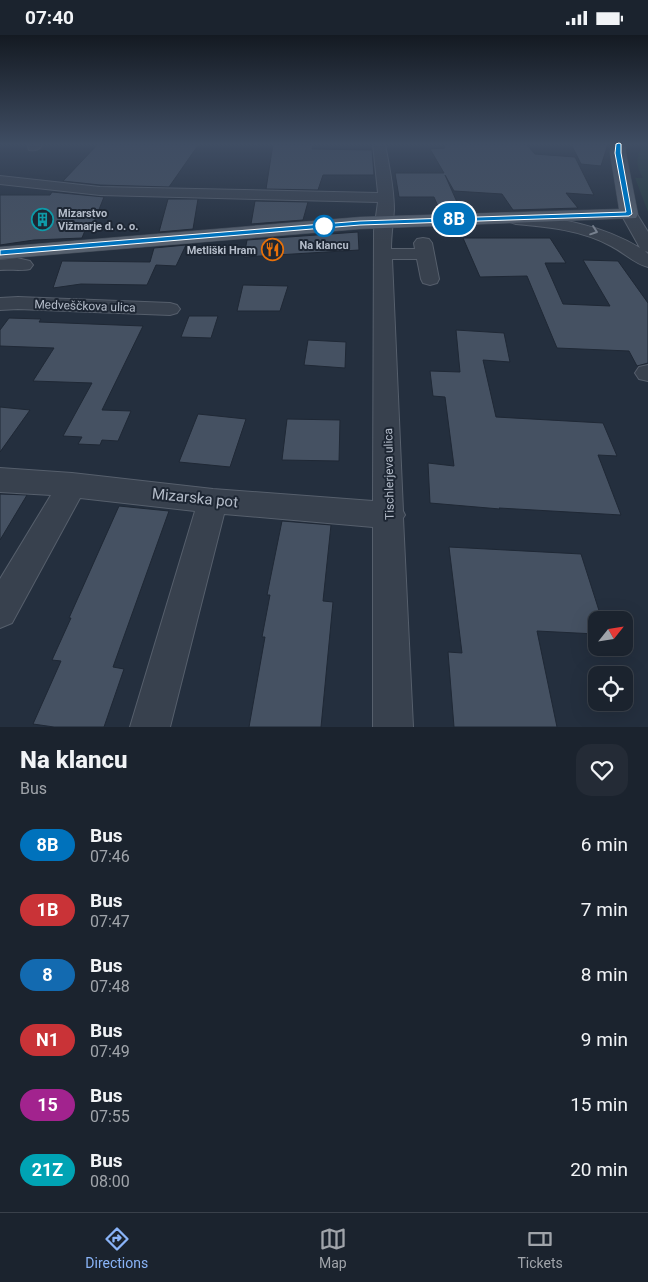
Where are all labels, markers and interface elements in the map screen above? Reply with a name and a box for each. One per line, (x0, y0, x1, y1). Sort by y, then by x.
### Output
text: 07:40 (25, 6, 74, 29)
line badge: 8B (432, 203, 476, 235)
building icon: Mizarstvo Vižmarje d. o. o. (30, 207, 54, 231)
place label: Mizarstvo Vižmarje d. o. o. (58, 207, 138, 233)
text: 8B (443, 208, 465, 229)
marker: Na klancu (313, 215, 335, 237)
one-way arrow (589, 226, 597, 236)
restaurant icon: Metliški Hram (260, 238, 284, 262)
place label: Na klancu (299, 239, 349, 252)
place label: Metliški Hram (187, 244, 256, 257)
street label: Medveščkova ulica (34, 297, 136, 315)
street label: Tischlerjeva ulica (381, 428, 397, 520)
street label: Mizarska pot (151, 485, 239, 511)
north arrow (588, 611, 632, 656)
map controls (588, 611, 633, 711)
button: locate (588, 666, 633, 711)
button: heart (576, 744, 628, 796)
text: Na klancu (20, 746, 127, 774)
text: Bus (20, 779, 47, 798)
text: Bus (90, 824, 123, 847)
text: 6 min (581, 833, 628, 856)
text: 8B (37, 834, 58, 855)
text: 07:46 (90, 847, 130, 866)
text: Bus (90, 889, 123, 912)
text: 7 min (581, 898, 628, 921)
text: 1B (37, 899, 58, 920)
text: 07:47 (90, 912, 130, 931)
text: Bus (90, 954, 123, 977)
text: 8 min (581, 963, 628, 986)
text: 8 (42, 964, 53, 985)
text: 07:48 (90, 977, 130, 996)
text: Bus (90, 1019, 123, 1042)
text: 9 min (581, 1028, 628, 1051)
text: N1 (36, 1029, 59, 1050)
text: 07:49 (90, 1042, 130, 1061)
text: Bus (90, 1084, 123, 1107)
text: 15 min (570, 1093, 628, 1116)
text: 15 (37, 1094, 58, 1115)
text: 07:55 (90, 1107, 130, 1126)
text: Bus (90, 1149, 123, 1172)
text: 20 min (570, 1158, 628, 1181)
text: 21Z (32, 1159, 63, 1180)
text: 08:00 (90, 1172, 130, 1191)
tab: Directions (85, 1225, 148, 1271)
tab: Map (319, 1225, 347, 1271)
tab: Tickets (517, 1225, 563, 1271)

